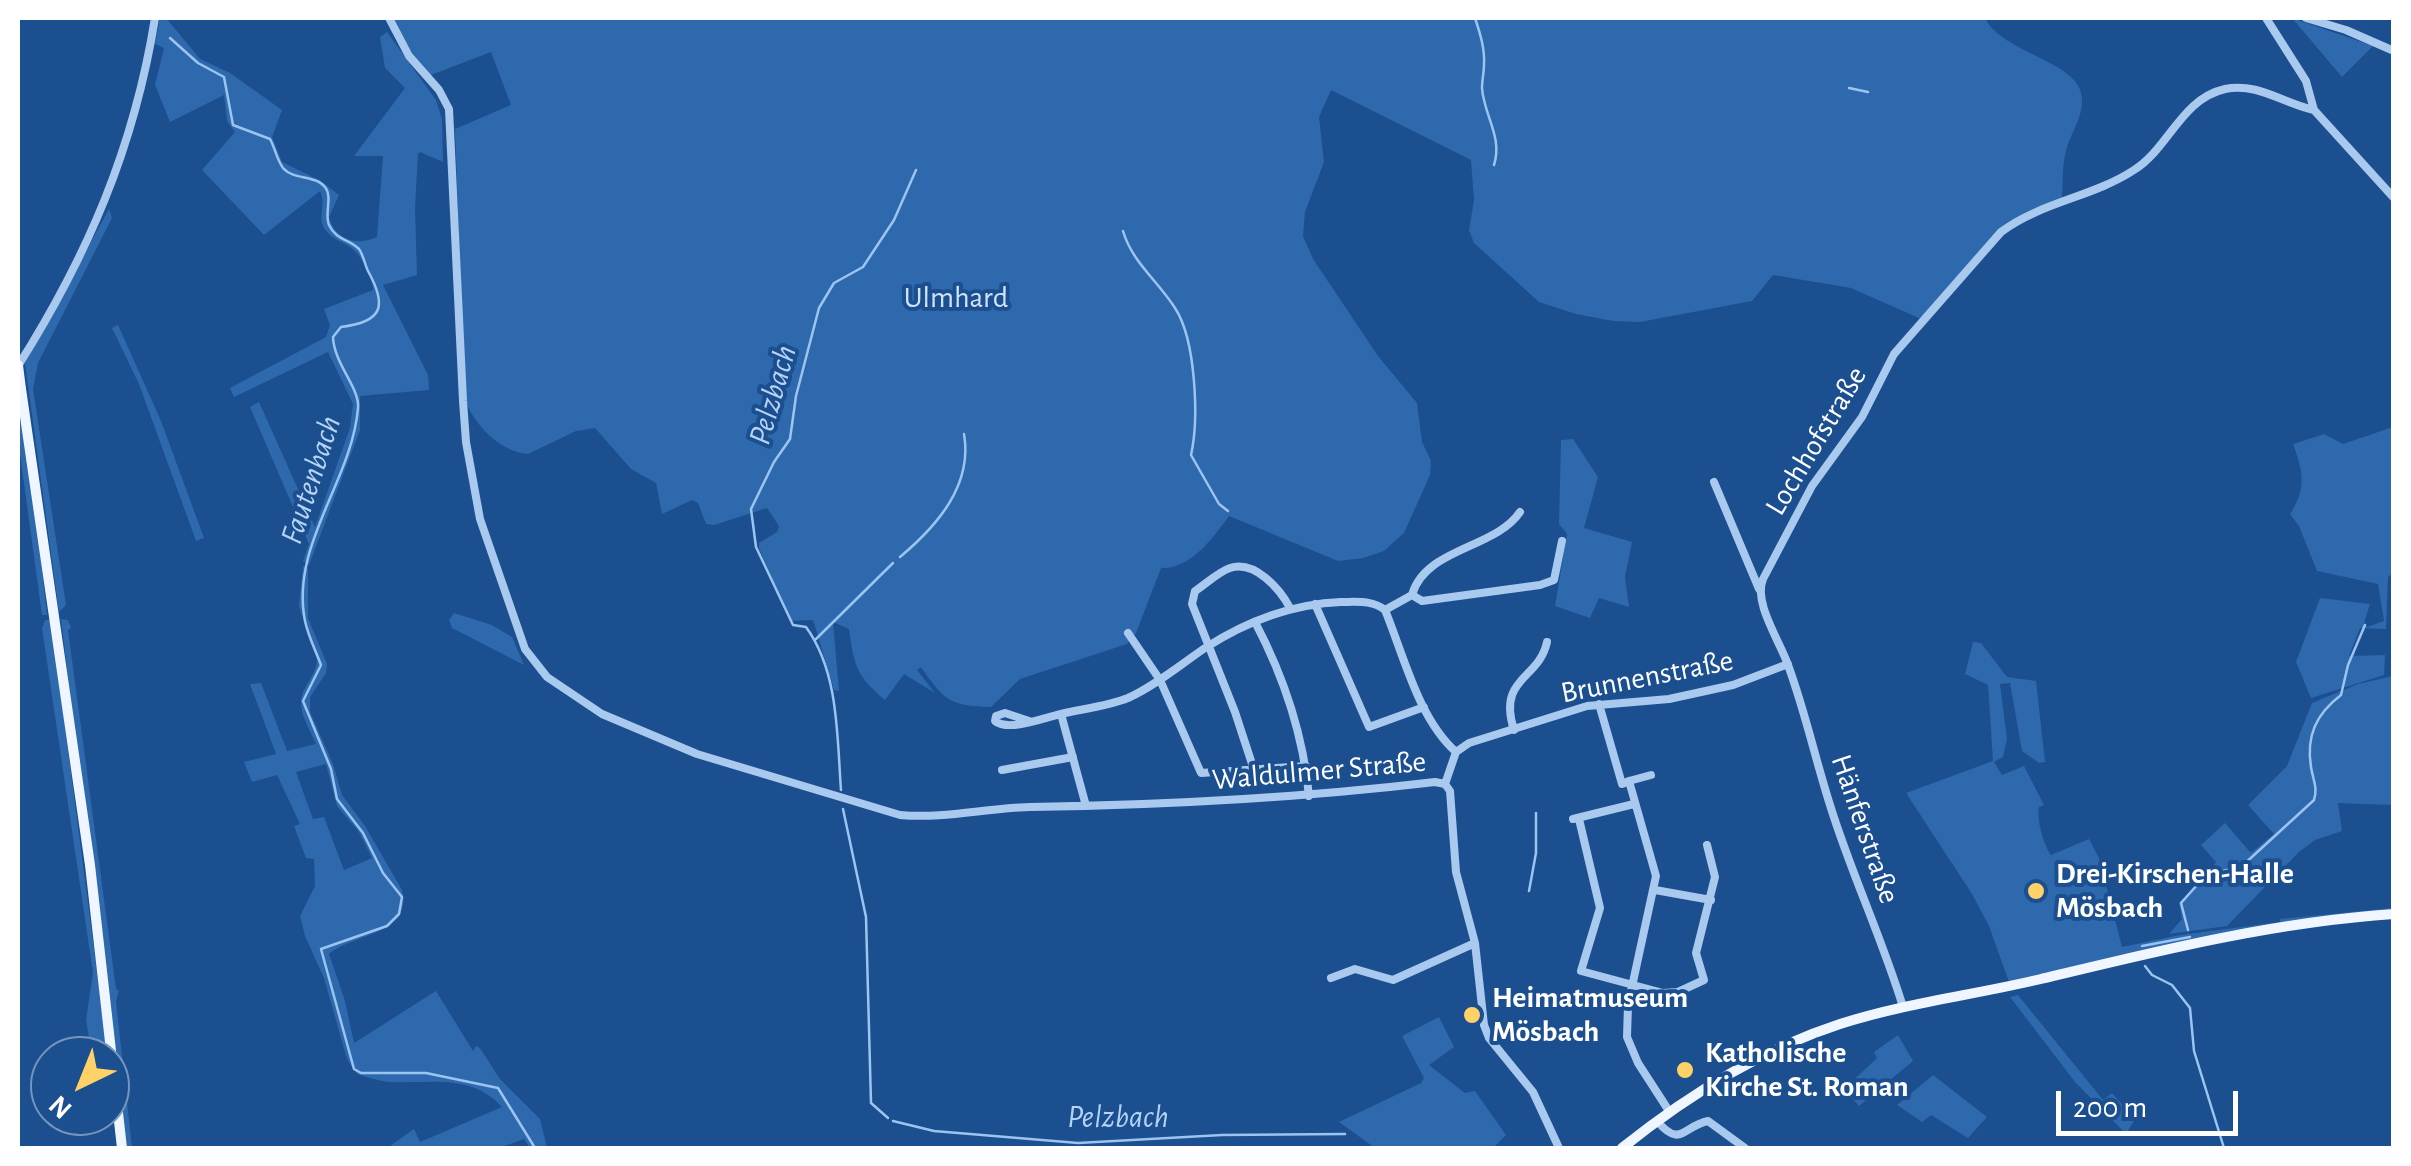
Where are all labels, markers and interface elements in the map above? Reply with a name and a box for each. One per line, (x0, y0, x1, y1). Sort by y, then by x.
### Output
park label: Ulmhard (904, 280, 1008, 316)
water label: Pelzbach (741, 341, 805, 449)
street label: Lochhofstraße (1758, 360, 1874, 522)
water label: Fautenbach (272, 411, 350, 549)
street label: Brunnenstraße (1558, 643, 1736, 711)
street label: Waldulmer Straße (1211, 744, 1427, 798)
street label: Hänferstraße (1823, 750, 1907, 908)
place label: Drei-Kirschen-Halle Mösbach (2056, 856, 2294, 926)
marker: Drei-Kirschen-Halle Mösbach (2025, 880, 2047, 902)
place label: Heimatmuseum Mösbach (1492, 980, 1688, 1050)
marker: Heimatmuseum Mösbach (1461, 1004, 1483, 1026)
place label: Katholische Kirche St. Roman (1705, 1035, 1909, 1106)
north arrow (30, 1036, 130, 1136)
marker: Katholische Kirche St. Roman (1674, 1059, 1696, 1081)
scale bar (2061, 1071, 2244, 1133)
text: N (44, 1090, 78, 1123)
text: 200 m (2073, 1093, 2147, 1123)
water label: Pelzbach (1067, 1098, 1169, 1136)

